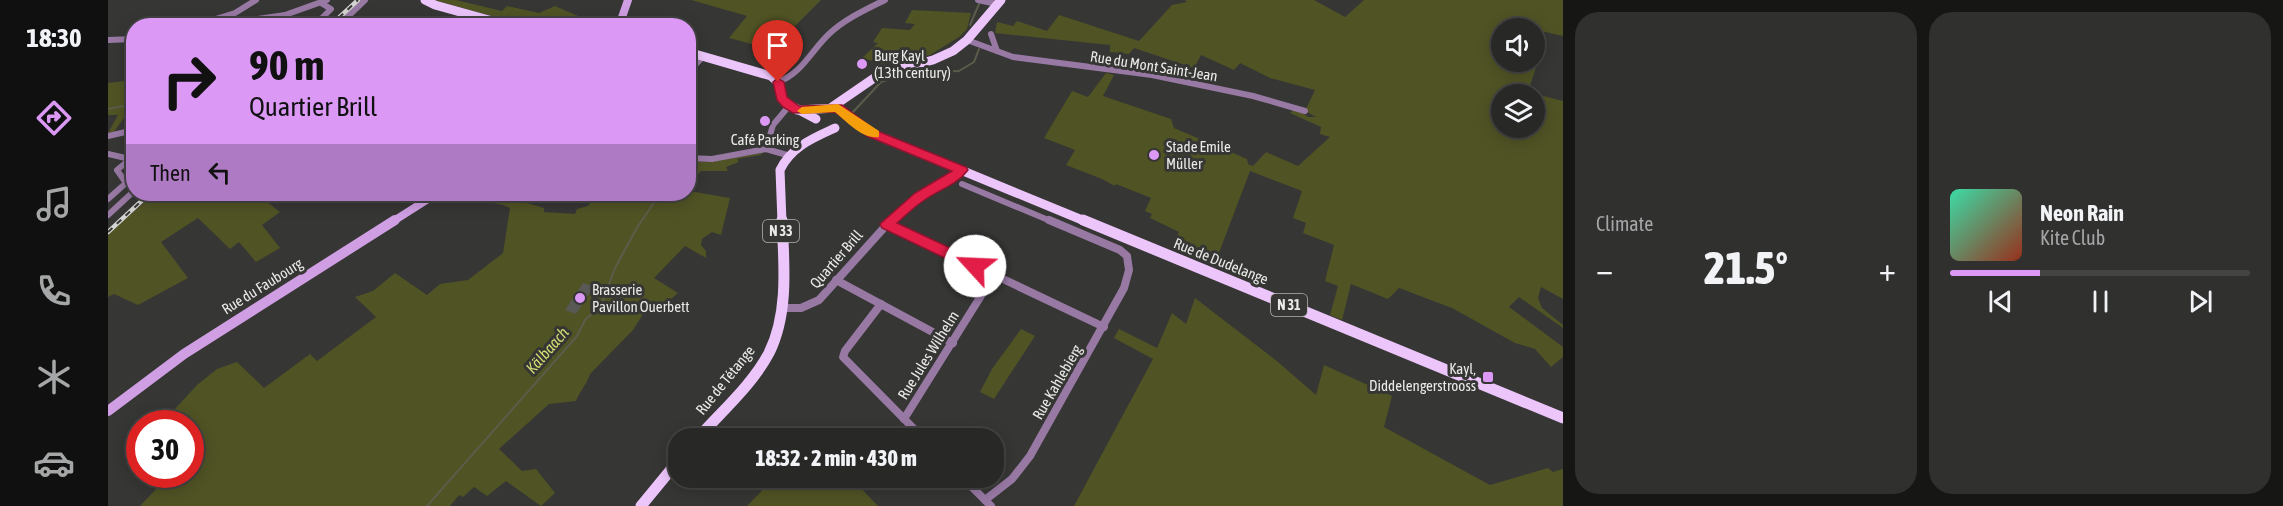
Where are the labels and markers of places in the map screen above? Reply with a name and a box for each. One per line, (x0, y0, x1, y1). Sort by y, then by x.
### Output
pin (752, 20, 803, 82)
place label: Burg Kayl (13th century) (874, 47, 951, 81)
marker: Burg Kayl (13th century) (855, 57, 869, 71)
marker: Café Parking (758, 114, 772, 128)
place label: Café Parking (731, 131, 800, 148)
place label: Stade Emile Müller (1166, 138, 1231, 172)
marker: Stade Emile Müller (1147, 148, 1161, 162)
place label: Brasserie Pavillon Ouerbett (592, 281, 690, 315)
marker: Brasserie Pavillon Ouerbett (573, 291, 587, 305)
place label: Kayl, Diddelengerstrooss (1369, 360, 1476, 394)
marker: Kayl, Diddelengerstrooss (1481, 370, 1495, 384)

